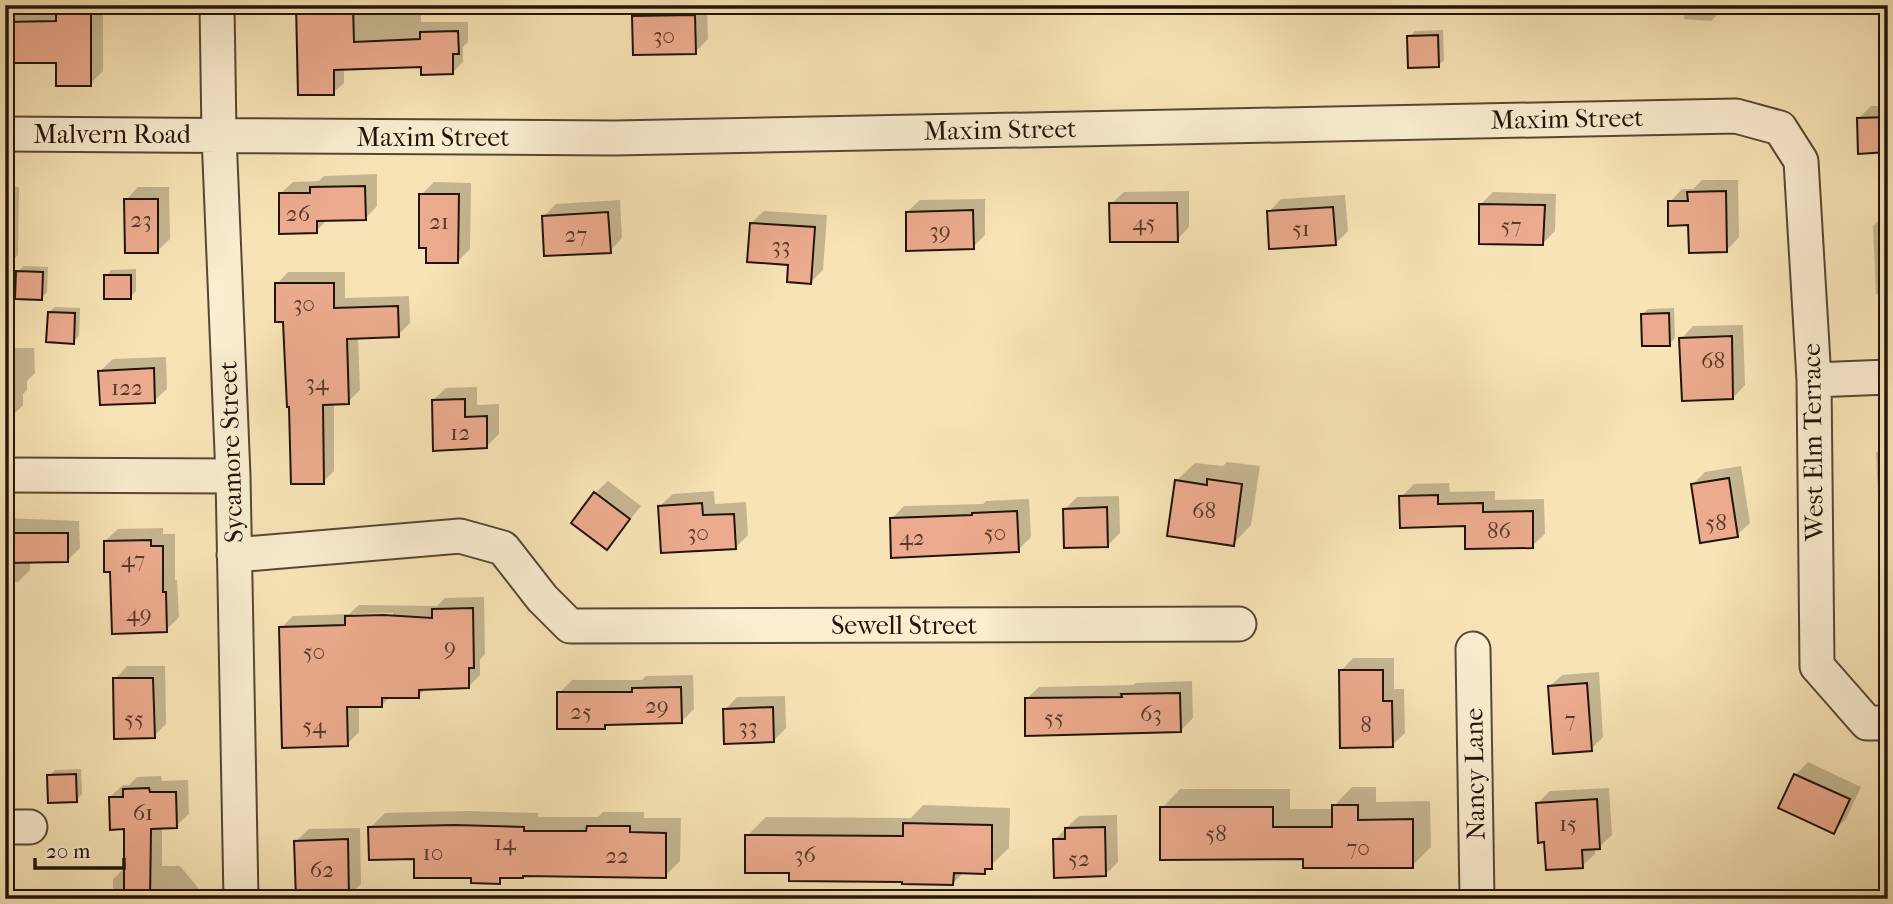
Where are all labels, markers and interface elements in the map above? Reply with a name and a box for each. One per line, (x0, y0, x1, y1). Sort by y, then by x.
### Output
house number: 30 (653, 22, 675, 49)
street label: Maxim Street (1490, 102, 1644, 136)
street label: Maxim Street (923, 113, 1077, 147)
street label: Malvern Road (33, 119, 192, 150)
street label: Maxim Street (357, 122, 510, 153)
house number: 26 (286, 200, 311, 227)
house number: 23 (130, 206, 152, 233)
house number: 21 (429, 208, 449, 235)
house number: 45 (1133, 209, 1156, 236)
house number: 57 (1500, 212, 1522, 239)
house number: 51 (1292, 215, 1310, 242)
house number: 39 (929, 217, 951, 244)
house number: 27 (565, 221, 587, 248)
house number: 33 (772, 232, 790, 259)
house number: 30 (293, 290, 315, 317)
street label: West Elm Terrace (1796, 343, 1830, 542)
house number: 68 (1701, 347, 1725, 374)
street label: Sycamore Street (212, 360, 250, 544)
house number: 34 (305, 369, 330, 396)
house number: 122 (111, 374, 143, 401)
house number: 12 (450, 419, 470, 446)
house number: 68 (1192, 497, 1216, 524)
house number: 58 (1705, 509, 1727, 536)
house number: 86 (1487, 517, 1512, 544)
house number: 30 (687, 519, 709, 546)
house number: 50 (984, 519, 1006, 546)
house number: 42 (899, 524, 925, 551)
house number: 47 (121, 546, 145, 573)
house number: 49 (126, 600, 152, 627)
street label: Sewell Street (831, 610, 978, 641)
house number: 9 (444, 633, 456, 660)
house number: 50 (303, 638, 325, 665)
house number: 29 (645, 692, 669, 719)
house number: 25 (570, 698, 592, 725)
house number: 63 (1140, 700, 1162, 727)
house number: 55 (1044, 704, 1064, 731)
house number: 55 (124, 705, 144, 732)
house number: 7 (1564, 706, 1576, 733)
street label: Nancy Lane (1458, 707, 1492, 841)
house number: 8 (1360, 711, 1372, 738)
house number: 54 (302, 712, 327, 739)
house number: 33 (739, 713, 757, 740)
house number: 61 (133, 799, 153, 826)
house number: 15 (1559, 810, 1577, 837)
house number: 58 (1205, 820, 1227, 847)
scale bar (35, 827, 124, 871)
house number: 14 (494, 829, 517, 856)
house number: 70 (1346, 834, 1370, 861)
text: 20 m (46, 839, 91, 863)
house number: 10 (423, 839, 443, 866)
house number: 36 (794, 841, 816, 868)
house number: 22 (605, 842, 629, 869)
house number: 52 (1068, 845, 1090, 872)
house number: 62 (310, 856, 334, 883)

